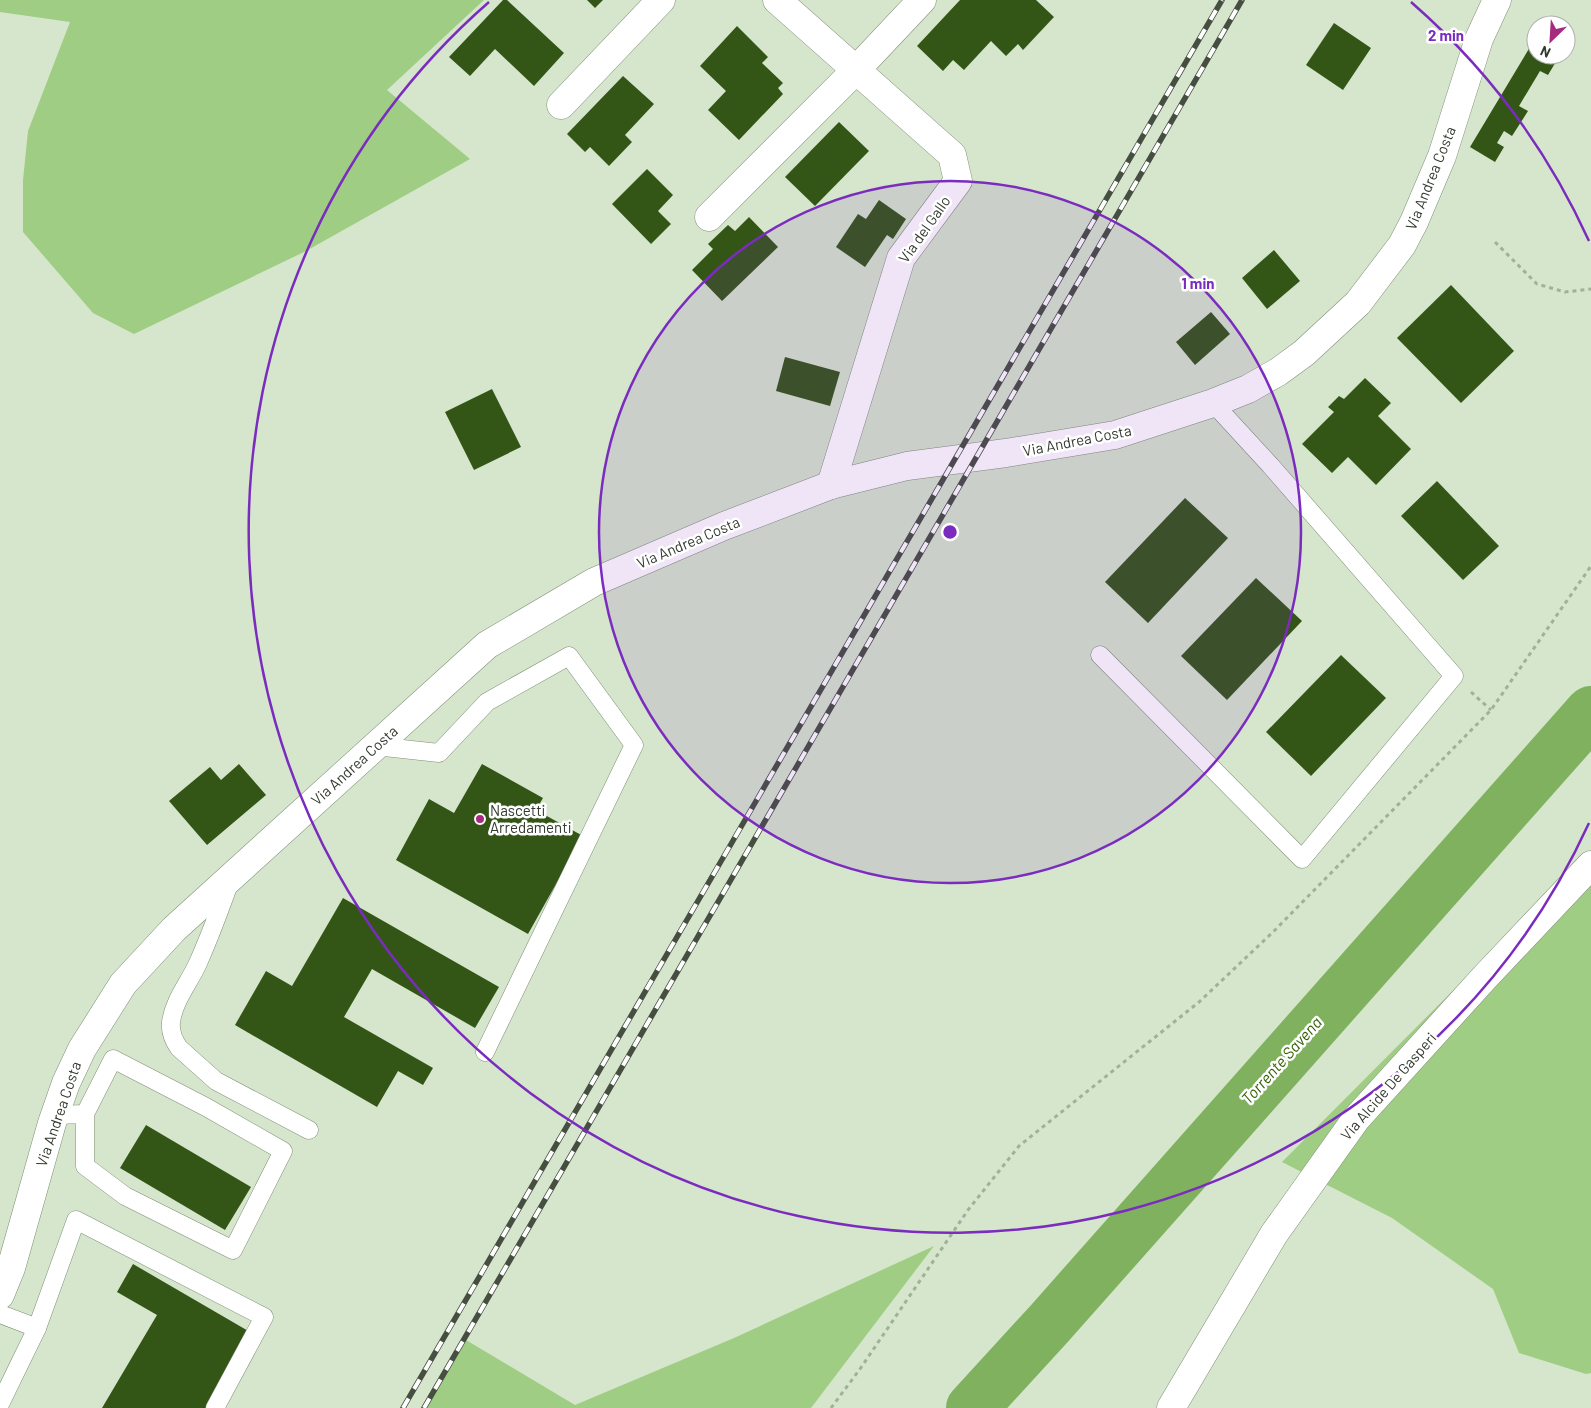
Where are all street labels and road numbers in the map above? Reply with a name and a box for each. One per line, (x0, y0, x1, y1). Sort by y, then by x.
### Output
street label: Via Andrea Costa (1401, 124, 1459, 232)
street label: Via del Gallo (894, 192, 954, 266)
street label: Via Andrea Costa (1021, 421, 1133, 459)
street label: Via Andrea Costa (634, 512, 742, 572)
street label: Via Andrea Costa (307, 721, 401, 809)
street label: Via Alcide De Gasperi (1336, 1029, 1440, 1143)
street label: Via Andrea Costa (32, 1059, 84, 1169)

